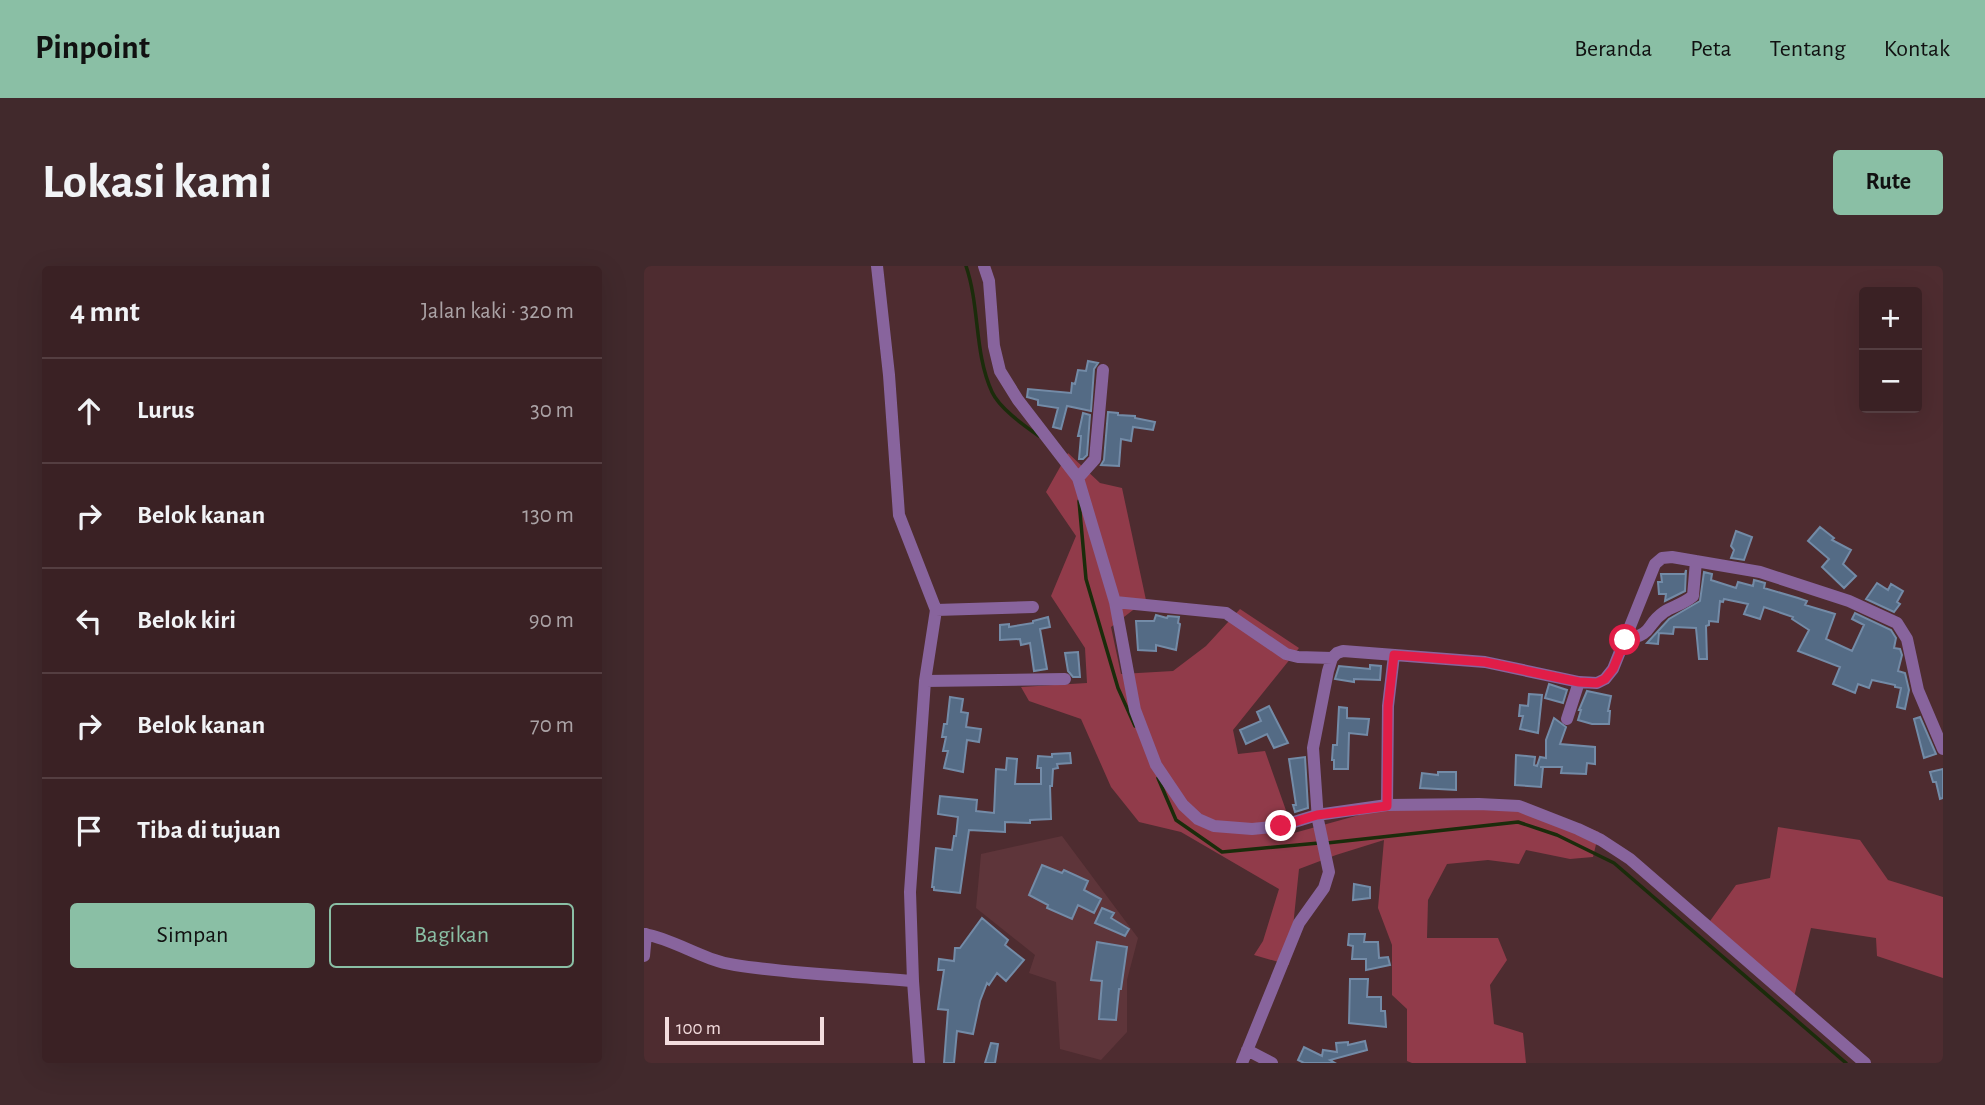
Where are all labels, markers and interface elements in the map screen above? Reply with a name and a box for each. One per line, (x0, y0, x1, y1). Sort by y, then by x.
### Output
text: Pinpoint (35, 32, 150, 65)
text: Beranda (1574, 37, 1652, 61)
text: Peta (1690, 37, 1732, 61)
text: Tentang (1770, 37, 1846, 61)
text: Kontak (1884, 37, 1950, 61)
button: Rute (1833, 150, 1943, 215)
text: Lokasi kami (42, 158, 272, 207)
map controls (1859, 287, 1922, 413)
button: + (1859, 287, 1922, 350)
text: 4 mnt (70, 297, 140, 327)
text: Jalan kaki · 320 m (421, 300, 574, 323)
button: − (1859, 350, 1922, 413)
icon: ahead (70, 392, 108, 430)
text: Lurus (137, 397, 194, 423)
text: 30 m (530, 399, 574, 422)
icon: right (70, 497, 108, 535)
text: Belok kanan (137, 502, 265, 528)
text: 130 m (522, 504, 574, 527)
icon: left (70, 602, 108, 640)
text: Belok kiri (137, 607, 236, 633)
text: 90 m (529, 609, 574, 632)
route start (1609, 624, 1640, 655)
icon: right (70, 707, 108, 745)
text: Belok kanan (137, 712, 265, 738)
text: 70 m (530, 714, 574, 737)
route end (1265, 810, 1296, 841)
icon: arrive (70, 812, 108, 850)
text: Tiba di tujuan (137, 817, 281, 843)
button: Simpan (70, 903, 315, 968)
button: Bagikan (329, 903, 574, 968)
scale bar (665, 1014, 824, 1046)
text: 100 m (676, 1019, 721, 1038)

